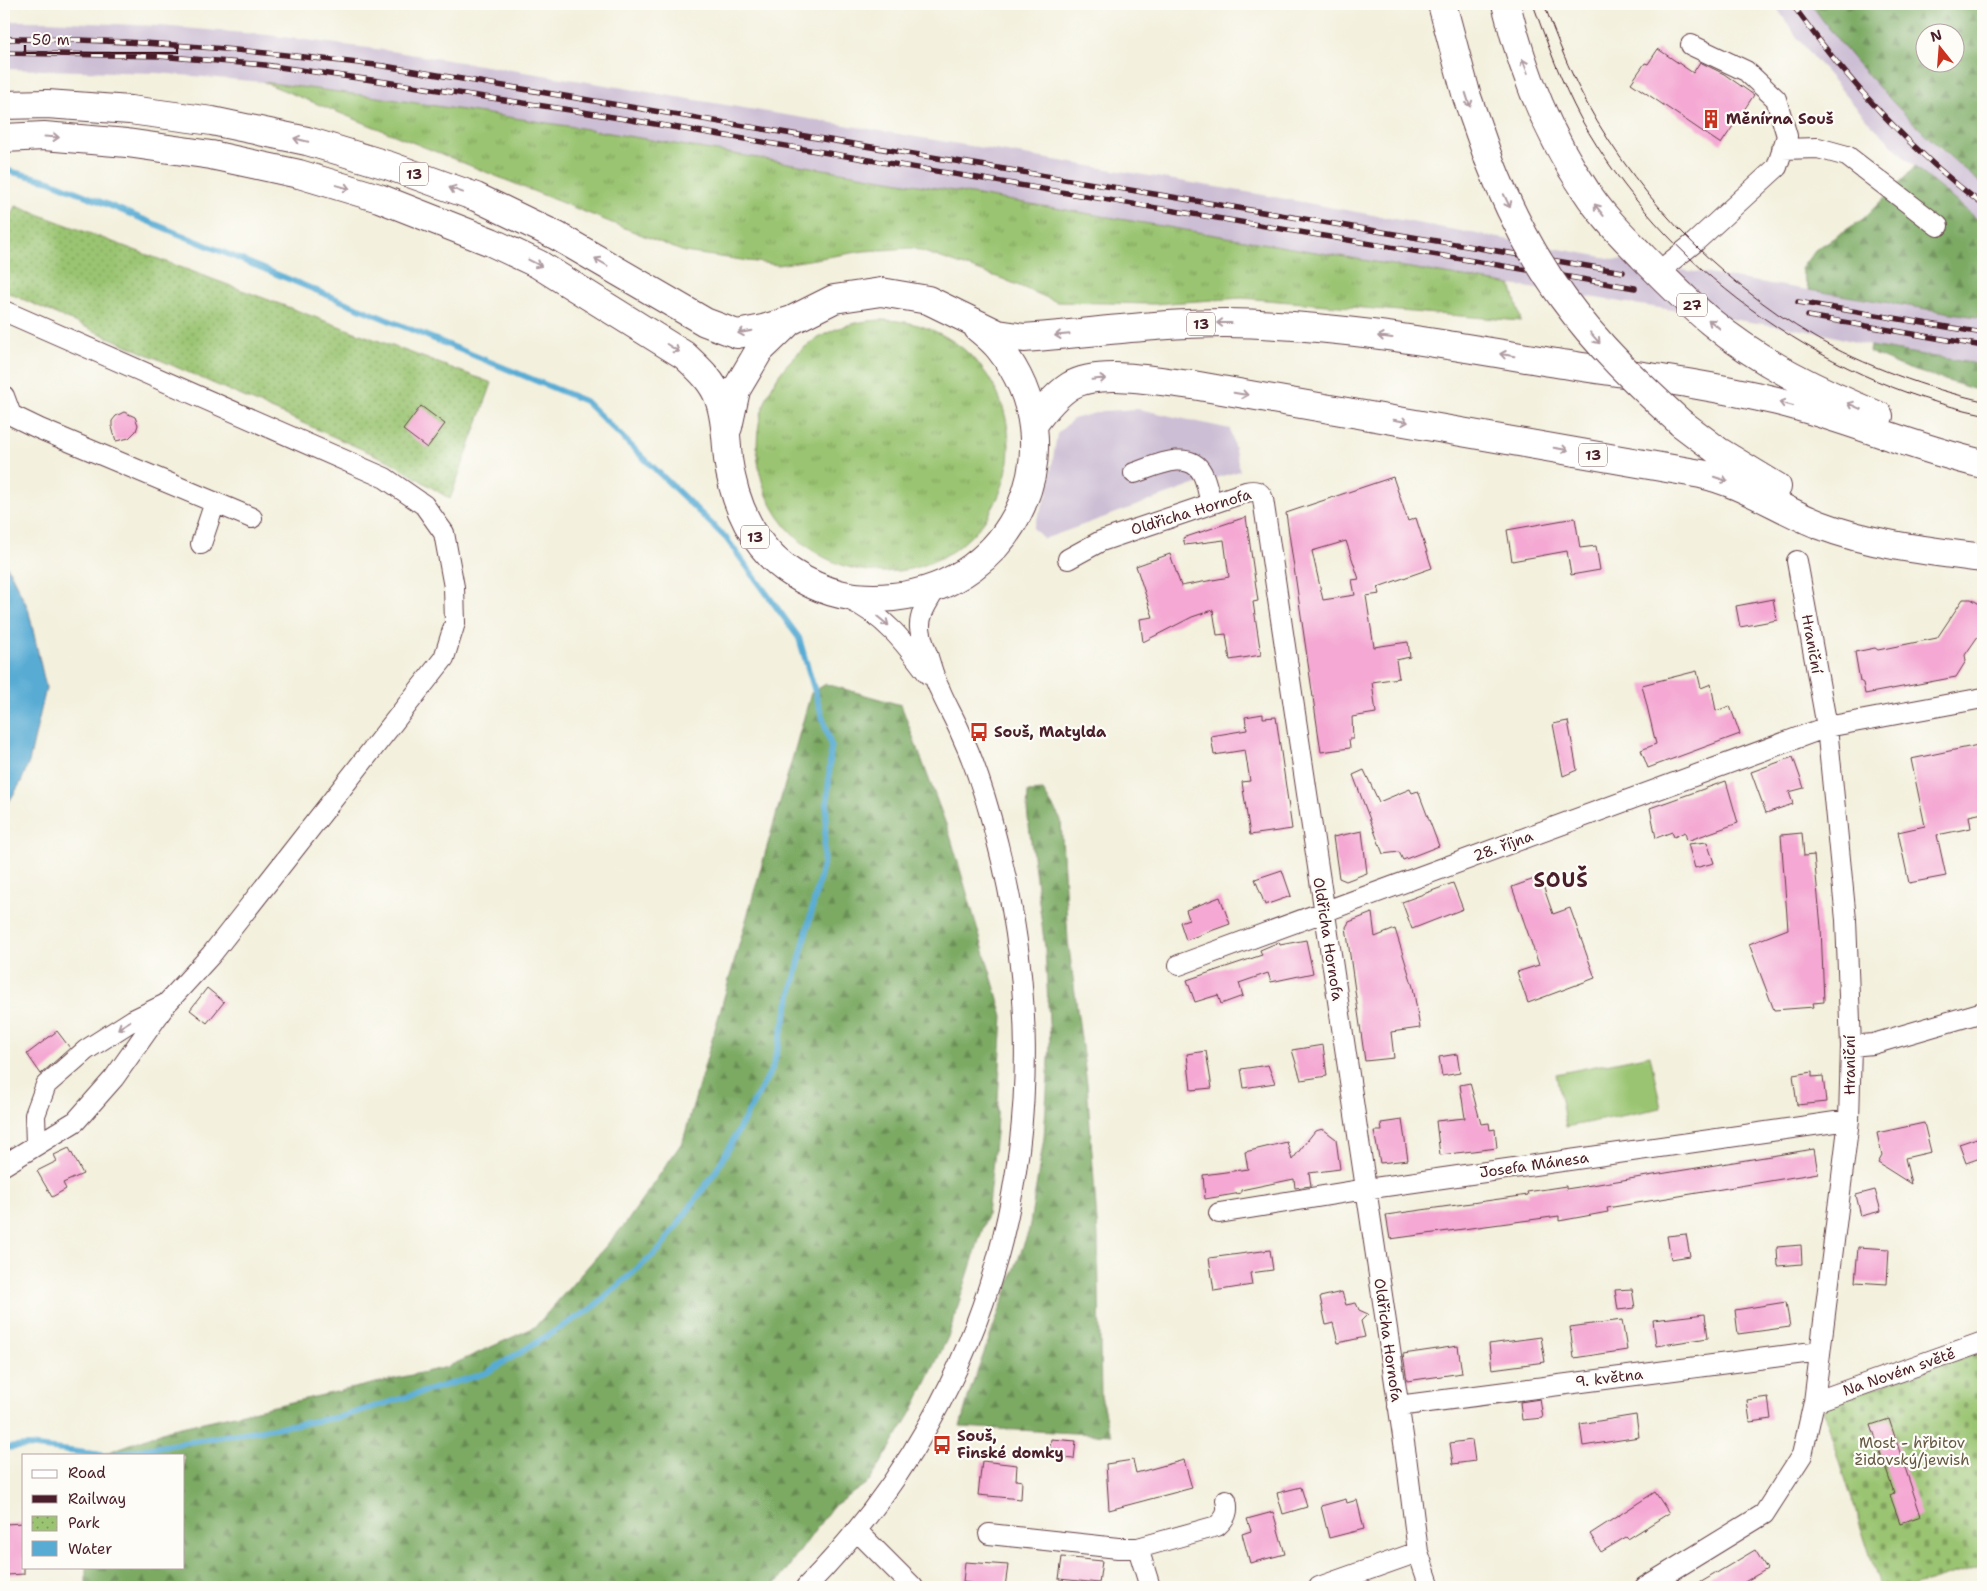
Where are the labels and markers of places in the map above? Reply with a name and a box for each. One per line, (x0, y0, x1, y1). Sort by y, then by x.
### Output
building icon: Měnírna Souš (1700, 108, 1722, 130)
place label: Měnírna Souš (1726, 109, 1834, 129)
bus stop icon: Souš, Matylda (968, 721, 990, 743)
place label: Souš, Matylda (994, 722, 1107, 742)
place label: Souš, Finské domky (957, 1426, 1064, 1463)
bus stop icon: Souš, Finské domky (931, 1434, 953, 1456)

